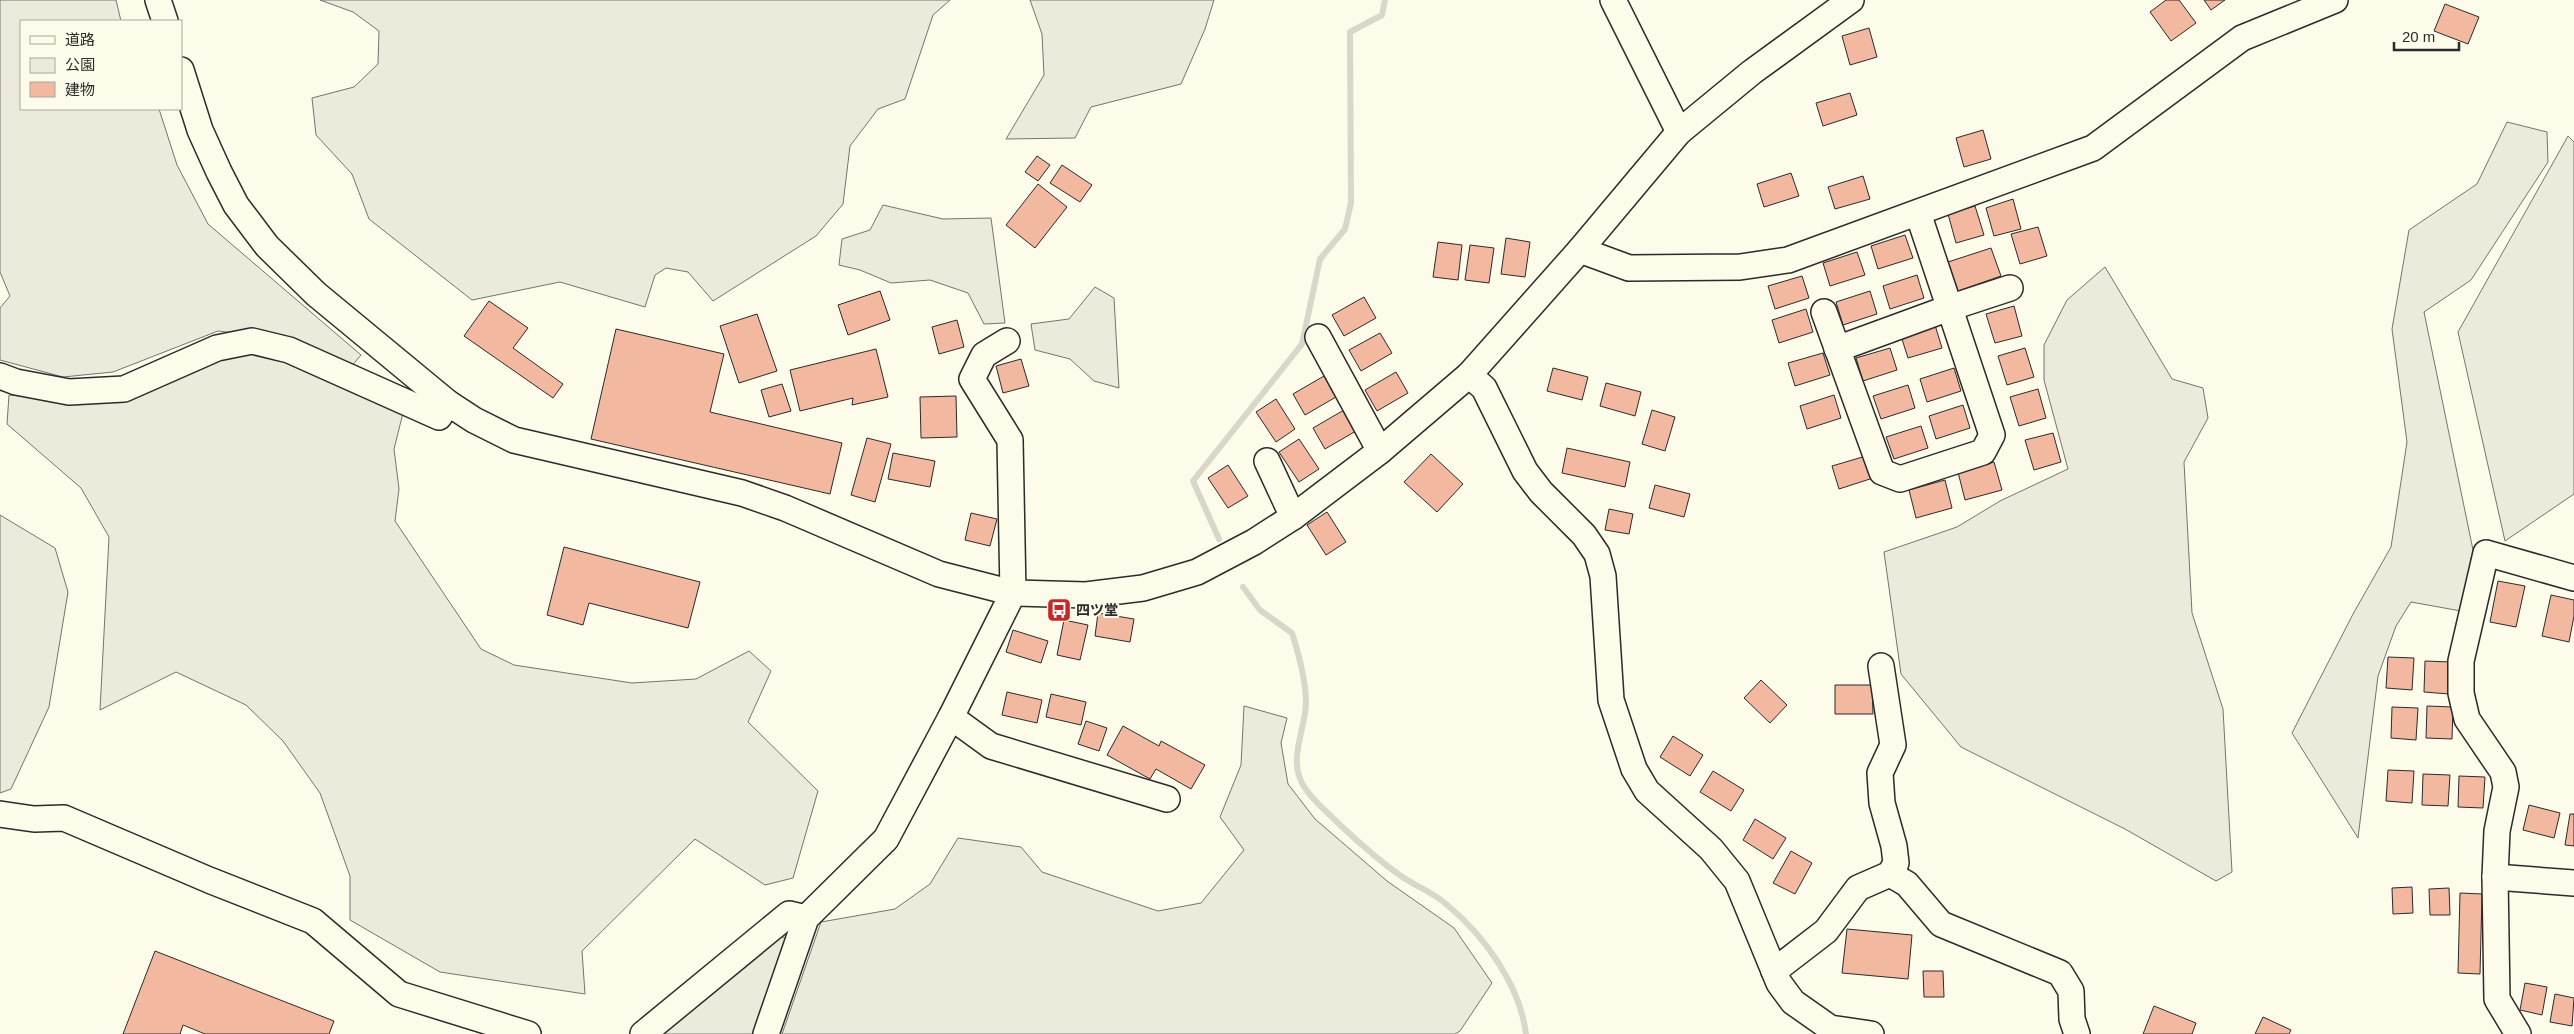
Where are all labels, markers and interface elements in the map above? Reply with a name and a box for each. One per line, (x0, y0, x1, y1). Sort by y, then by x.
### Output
legend (20, 20, 182, 110)
scale bar (2394, 20, 2459, 52)
text: 20 m (2402, 28, 2435, 45)
text: 道路 (65, 31, 95, 48)
text: 公園 (65, 56, 95, 73)
text: 建物 (65, 81, 95, 98)
bus stop icon: 四ツ堂 (1046, 597, 1072, 623)
place label: 四ツ堂 (1076, 602, 1118, 618)

